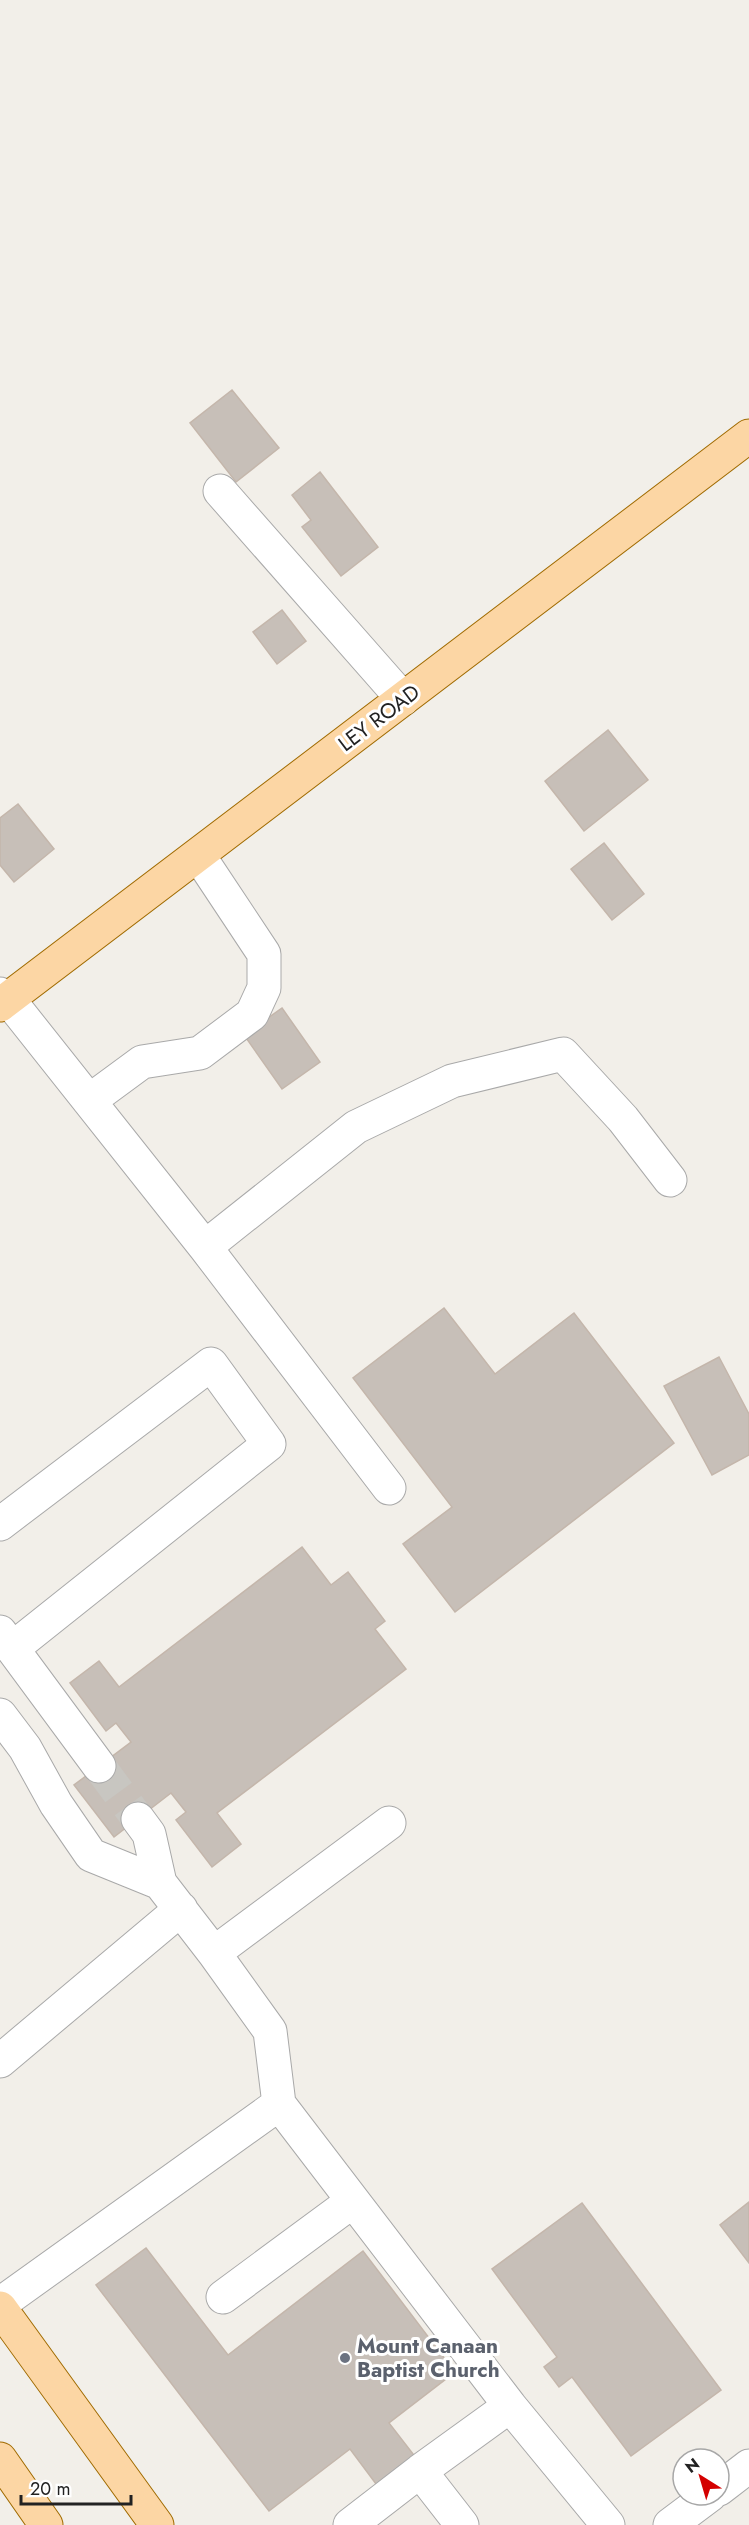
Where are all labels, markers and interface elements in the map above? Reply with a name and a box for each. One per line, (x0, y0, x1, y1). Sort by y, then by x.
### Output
street label: LEY ROAD (332, 677, 426, 759)
place label: Mount Canaan Baptist Church (357, 2331, 500, 2385)
marker: Mount Canaan Baptist Church (338, 2351, 352, 2365)
north arrow (671, 2447, 731, 2507)
text: N (680, 2452, 704, 2478)
scale bar (21, 2468, 130, 2506)
text: 20 m (30, 2476, 70, 2502)

